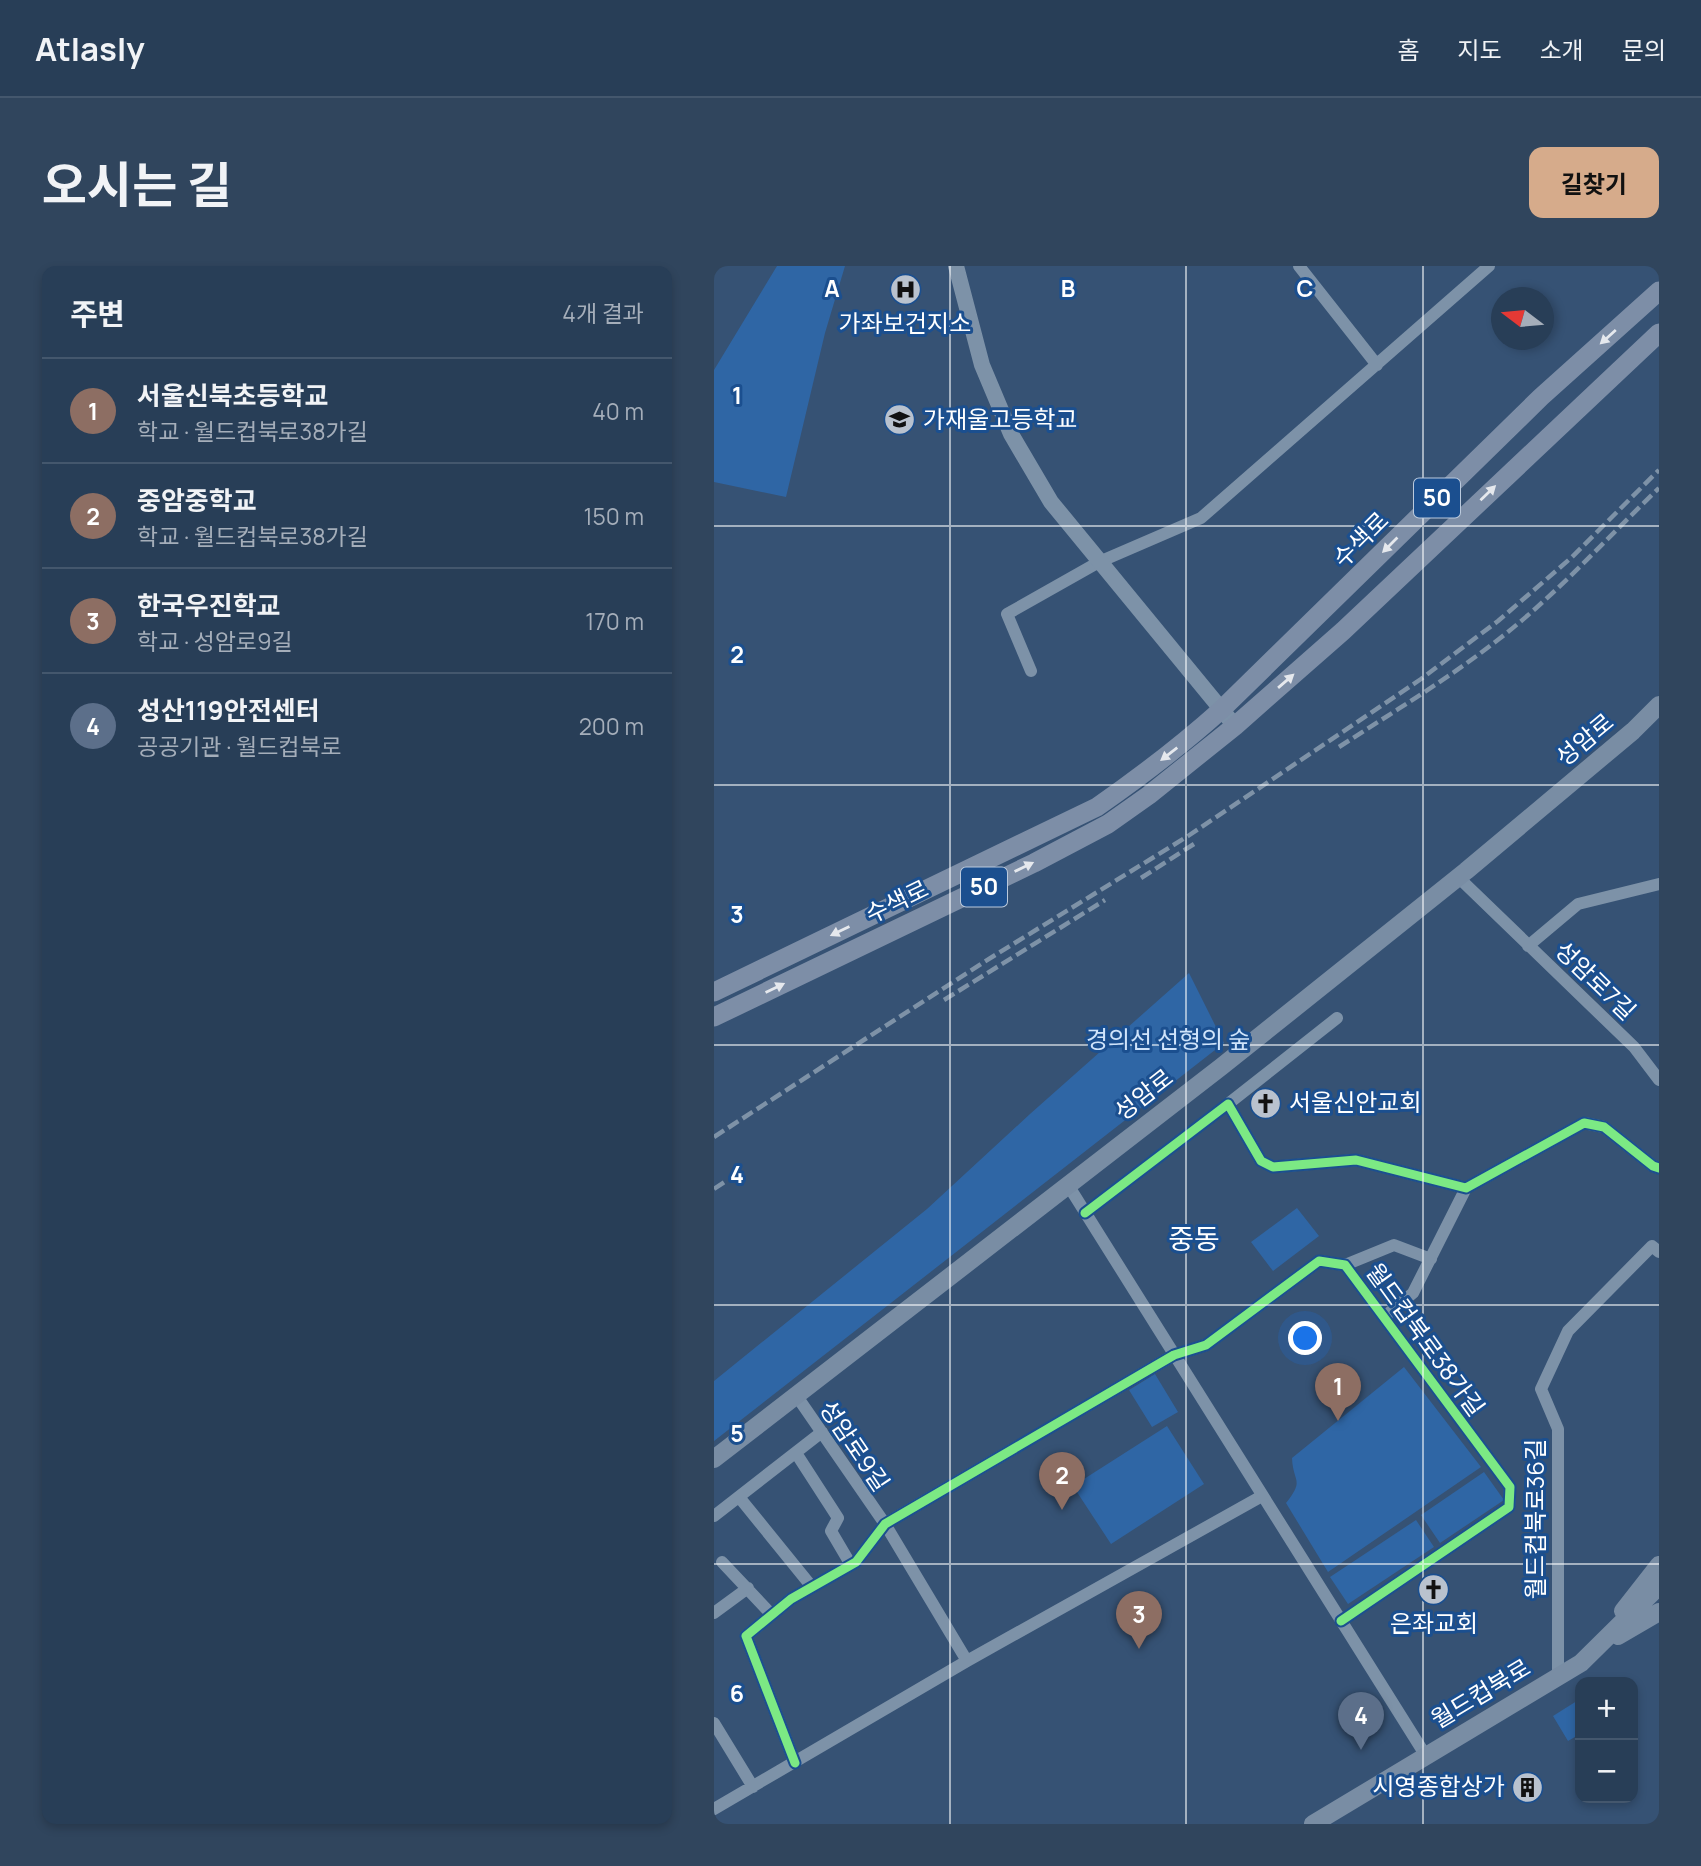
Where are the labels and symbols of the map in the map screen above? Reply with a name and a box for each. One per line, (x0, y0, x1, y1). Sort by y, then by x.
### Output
text: A (824, 272, 840, 304)
text: B (1061, 272, 1075, 304)
text: C (1297, 272, 1314, 304)
hospital icon: 가좌보건지소 (888, 273, 922, 307)
north arrow (1491, 287, 1554, 350)
place label: 가좌보건지소 (839, 306, 971, 339)
one-way arrow (1599, 329, 1617, 345)
text: 1 (732, 379, 742, 411)
place label: 가재울고등학교 (923, 402, 1078, 435)
school or university icon: 가재울고등학교 (883, 403, 917, 437)
road number: 50 (1414, 479, 1460, 518)
one-way arrow (1479, 485, 1496, 501)
street label: 수색로 (1325, 504, 1395, 574)
one-way arrow (1382, 536, 1399, 553)
text: 2 (730, 638, 744, 670)
one-way arrow (1277, 673, 1295, 689)
street label: 성암로 (1548, 705, 1620, 773)
one-way arrow (1160, 747, 1178, 761)
one-way arrow (1014, 862, 1034, 873)
road number: 50 (961, 867, 1007, 906)
street label: 수색로 (859, 871, 933, 930)
text: 3 (730, 898, 744, 930)
one-way arrow (830, 925, 850, 937)
street label: 성암로7길 (1548, 933, 1644, 1027)
one-way arrow (765, 982, 785, 993)
park label: 경의선 선형의 숲 (1086, 1022, 1250, 1055)
street label: 성암로 (1107, 1060, 1179, 1127)
place label: 서울신안교회 (1289, 1085, 1421, 1118)
church icon: 서울신안교회 (1249, 1086, 1283, 1120)
text: 4 (730, 1158, 744, 1190)
district label: 중동 (1168, 1219, 1220, 1257)
street label: 월드컵북로38가길 (1359, 1256, 1493, 1422)
your location (1288, 1321, 1322, 1355)
pin: 1 (1315, 1363, 1361, 1421)
street label: 성암로9길 (813, 1393, 898, 1497)
text: 5 (730, 1417, 744, 1449)
street label: 월드컵북로36길 (1518, 1439, 1551, 1599)
pin: 2 (1039, 1452, 1085, 1510)
church icon: 은좌교회 (1417, 1573, 1451, 1607)
pin: 3 (1116, 1591, 1162, 1649)
place label: 은좌교회 (1390, 1606, 1478, 1639)
street label: 월드컵북로 (1424, 1650, 1536, 1735)
text: 6 (730, 1677, 744, 1709)
pin: 4 (1338, 1692, 1384, 1750)
place label: 시영종합상가 (1373, 1769, 1505, 1802)
building icon: 시영종합상가 (1511, 1770, 1545, 1804)

